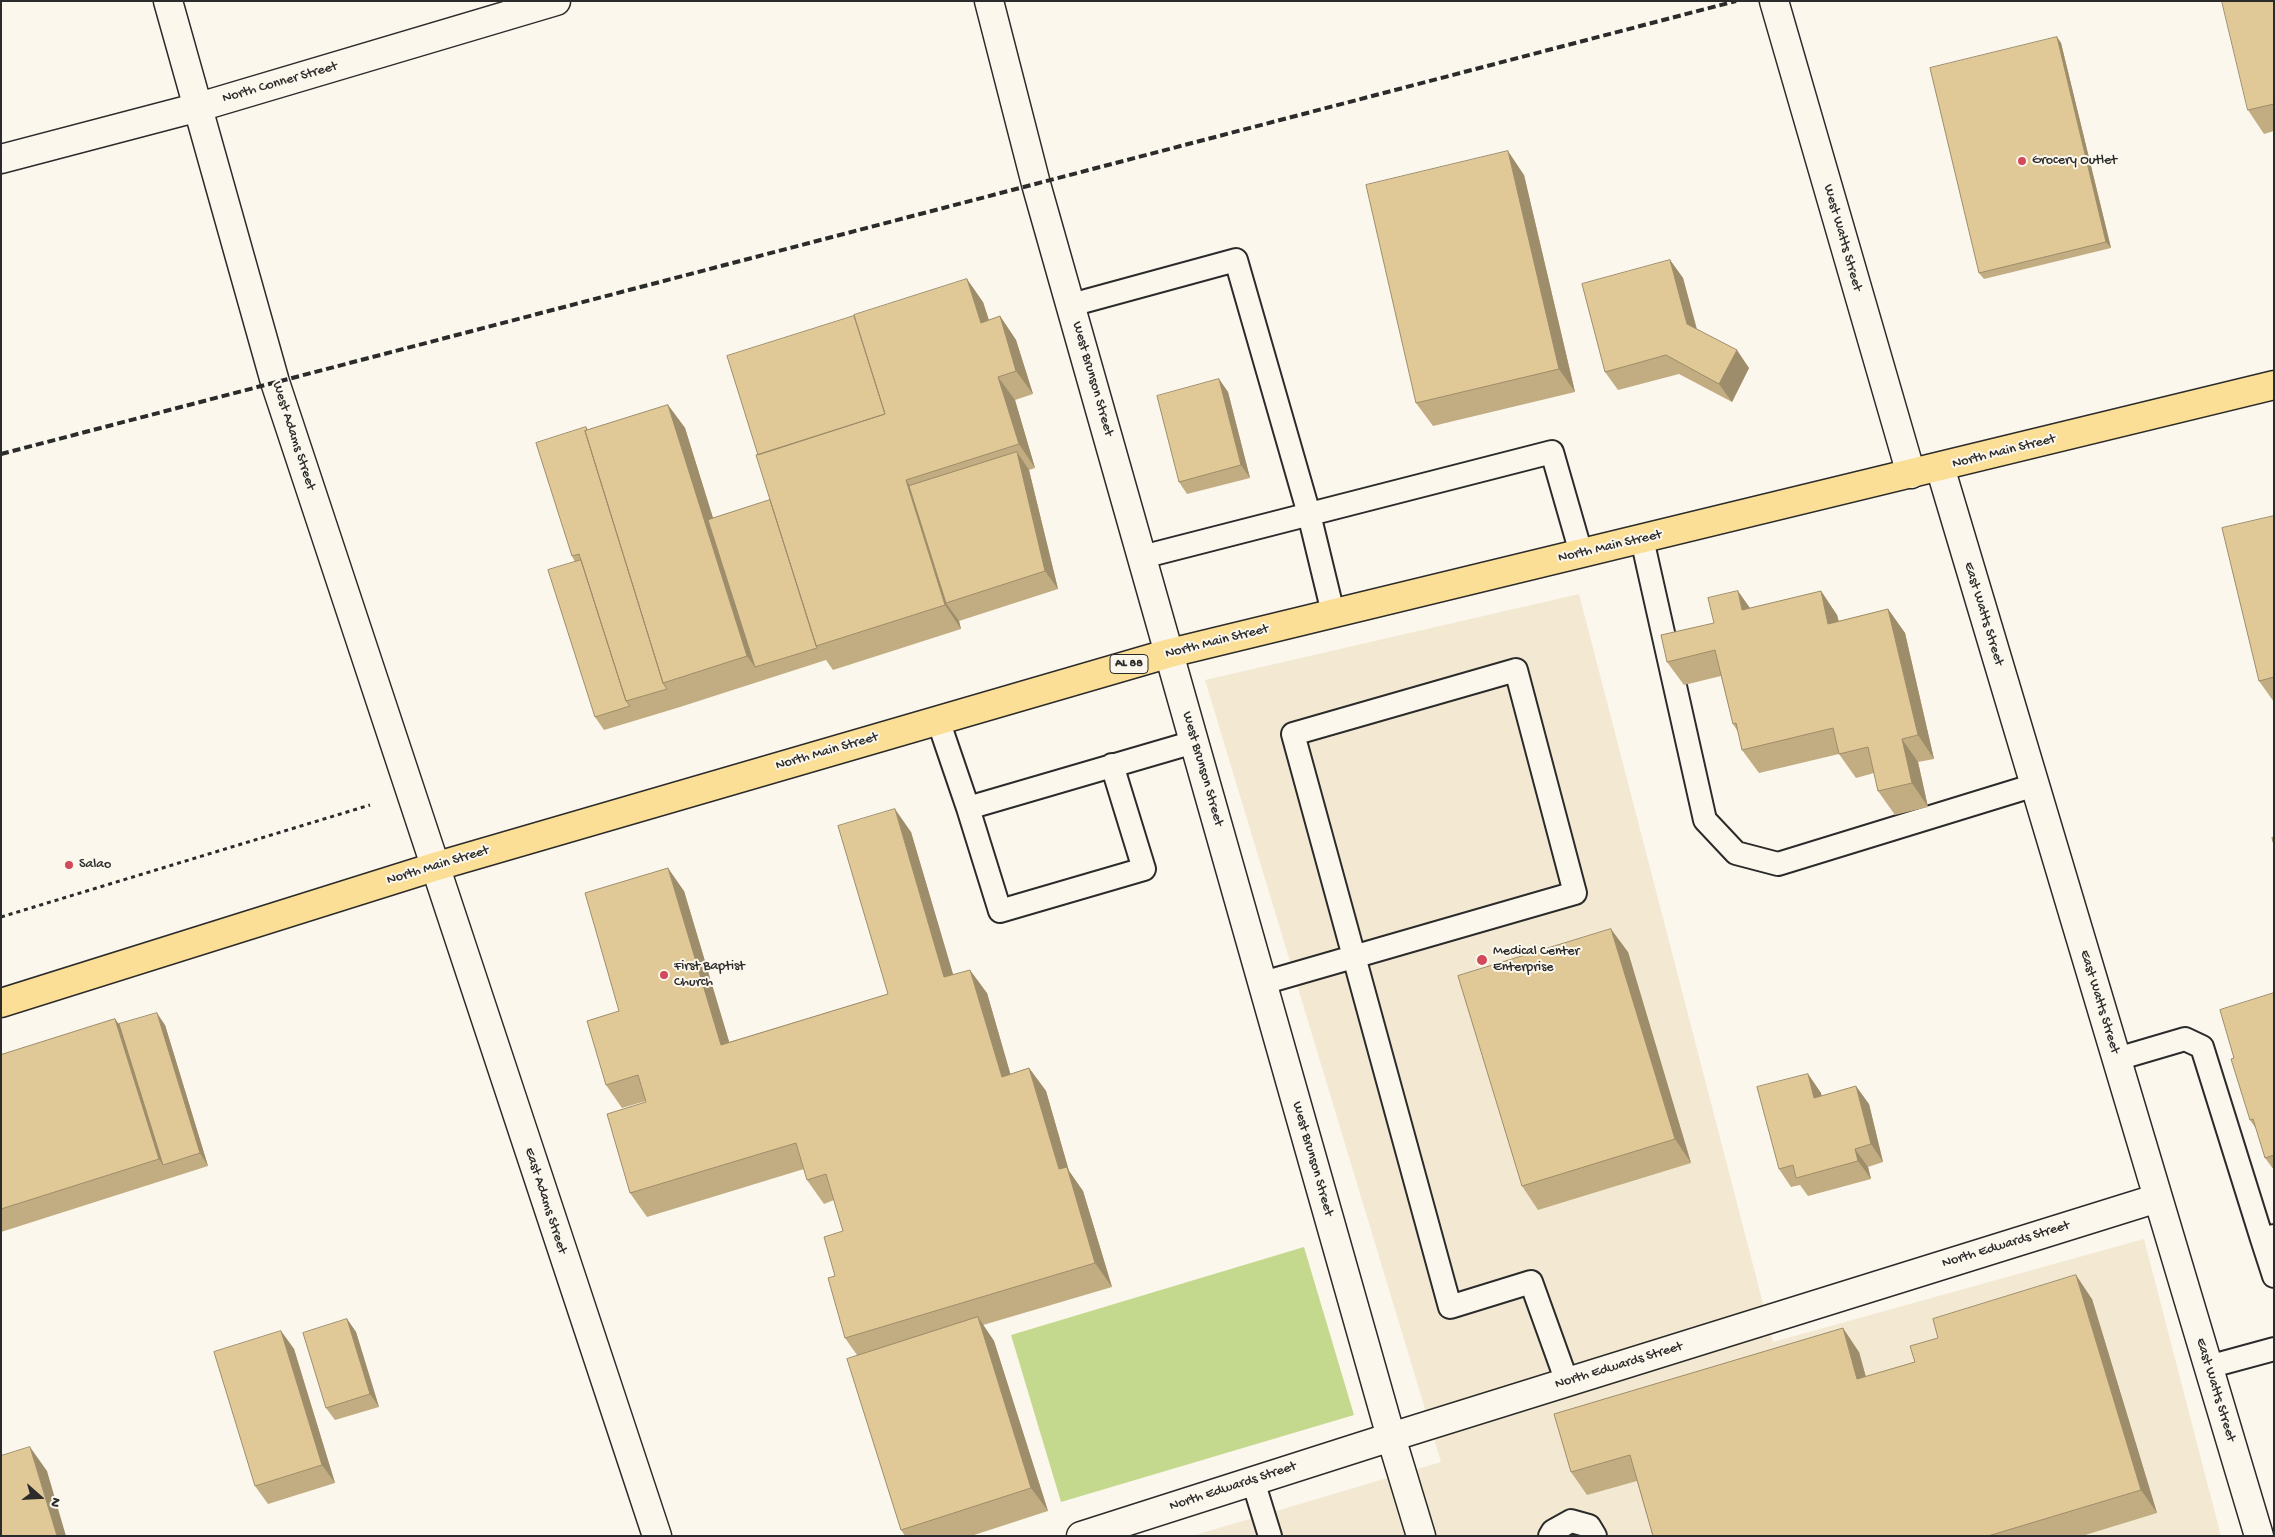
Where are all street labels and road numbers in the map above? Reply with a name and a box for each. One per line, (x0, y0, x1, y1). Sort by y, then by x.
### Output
street label: North Conner Street (221, 59, 339, 107)
street label: West Watts Street (1819, 183, 1865, 293)
street label: West Brunson Street (1068, 320, 1116, 438)
street label: West Adams Street (268, 380, 318, 492)
street label: North Main Street (1951, 431, 2057, 473)
street label: North Main Street (1557, 527, 1663, 567)
street label: East Watts Street (1959, 560, 2007, 668)
street label: North Main Street (1164, 621, 1270, 663)
road number: AL 88 (1110, 654, 1148, 674)
street label: West Brunson Street (1178, 710, 1226, 828)
street label: North Main Street (774, 729, 880, 775)
street label: North Main Street (385, 843, 491, 889)
street label: East Watts Street (2075, 948, 2123, 1056)
street label: West Brunson Street (1288, 1100, 1336, 1218)
street label: East Adams Street (520, 1146, 570, 1256)
street label: North Edwards Street (1940, 1218, 2072, 1272)
street label: East Watts Street (2191, 1336, 2239, 1444)
street label: North Edwards Street (1553, 1339, 1685, 1393)
street label: North Edwards Street (1167, 1459, 1299, 1515)

